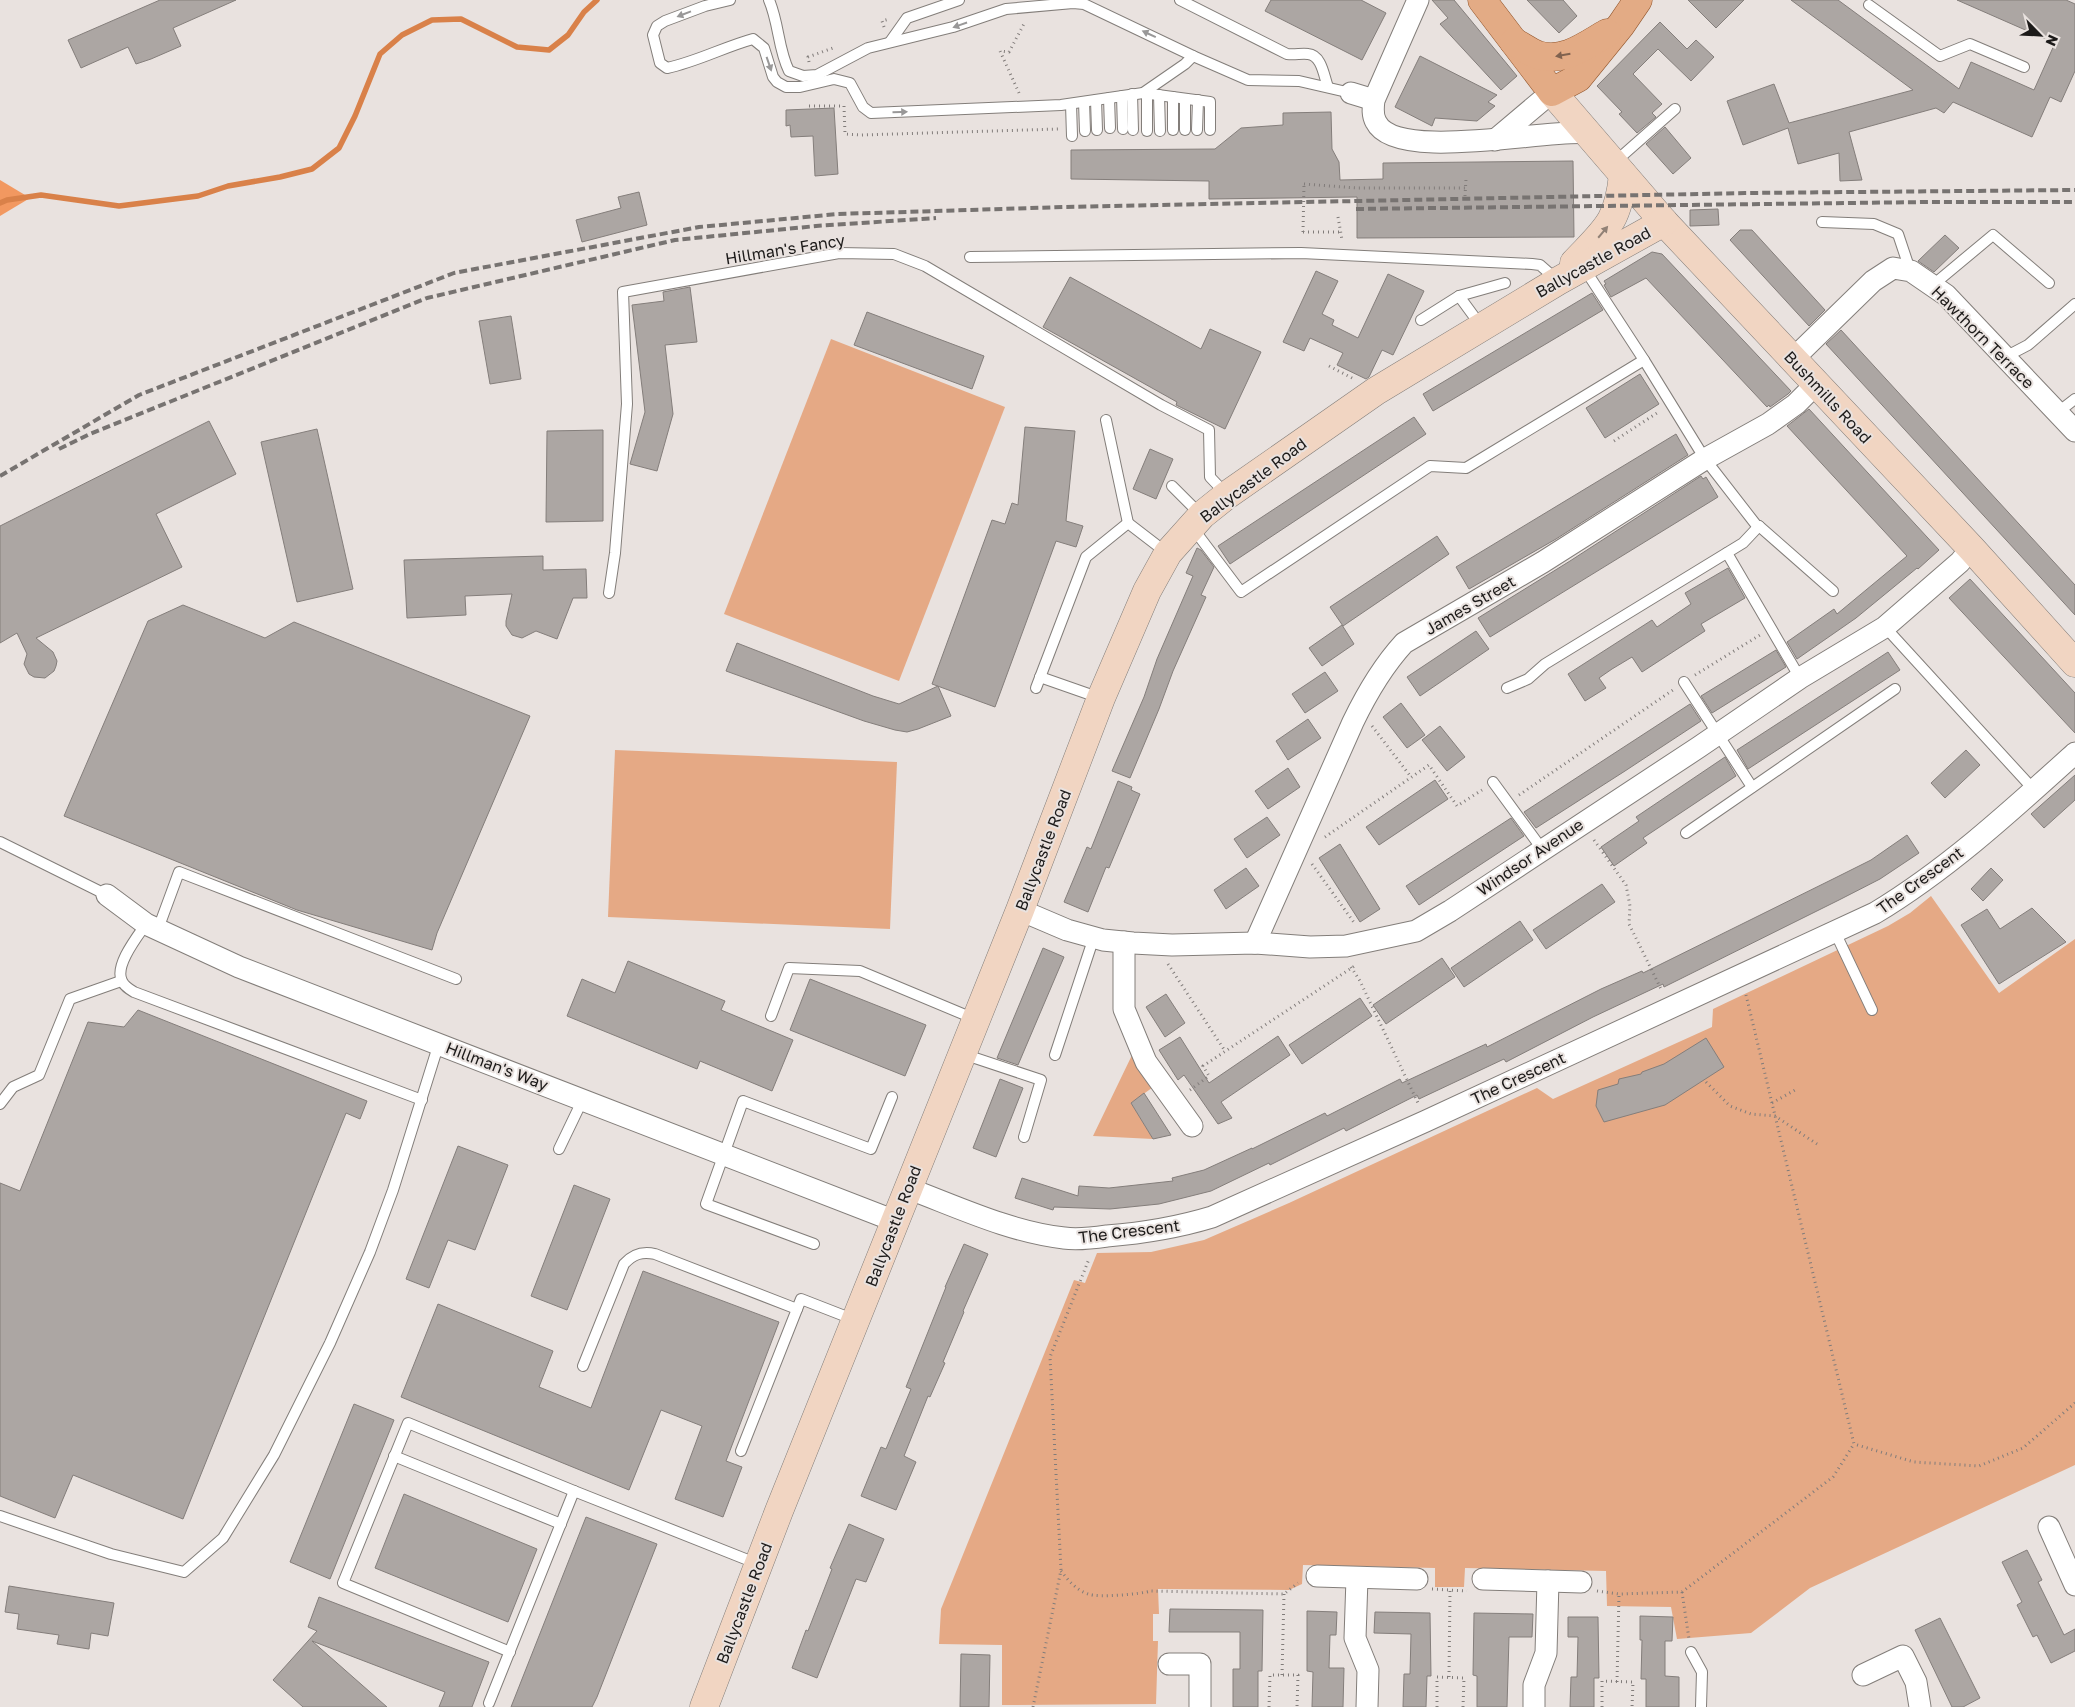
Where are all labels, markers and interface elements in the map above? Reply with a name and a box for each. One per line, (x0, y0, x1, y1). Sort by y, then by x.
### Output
one-way arrow (676, 10, 691, 18)
north arrow (2015, 10, 2065, 60)
one-way arrow (952, 21, 967, 29)
one-way arrow (1142, 30, 1156, 38)
text: N (2042, 32, 2062, 49)
one-way arrow (1554, 51, 1570, 59)
one-way arrow (766, 56, 773, 71)
one-way arrow (892, 108, 908, 116)
street label: Ballycastle Road (1532, 222, 1654, 302)
one-way arrow (1597, 226, 1608, 238)
street label: Hillman's Fancy (724, 230, 846, 268)
street label: Hawthorn Terrace (1927, 281, 2039, 393)
street label: Bushmills Road (1780, 347, 1876, 447)
street label: Ballycastle Road (1196, 433, 1310, 527)
street label: James Street (1421, 571, 1519, 639)
street label: Ballycastle Road (1011, 786, 1075, 914)
street label: Windsor Avenue (1473, 814, 1587, 900)
street label: The Crescent (1873, 842, 1967, 918)
street label: Hillman's Way (443, 1037, 551, 1095)
street label: The Crescent (1468, 1047, 1568, 1109)
street label: Ballycastle Road (861, 1162, 925, 1290)
street label: The Crescent (1077, 1215, 1181, 1247)
street label: Ballycastle Road (712, 1539, 776, 1667)

